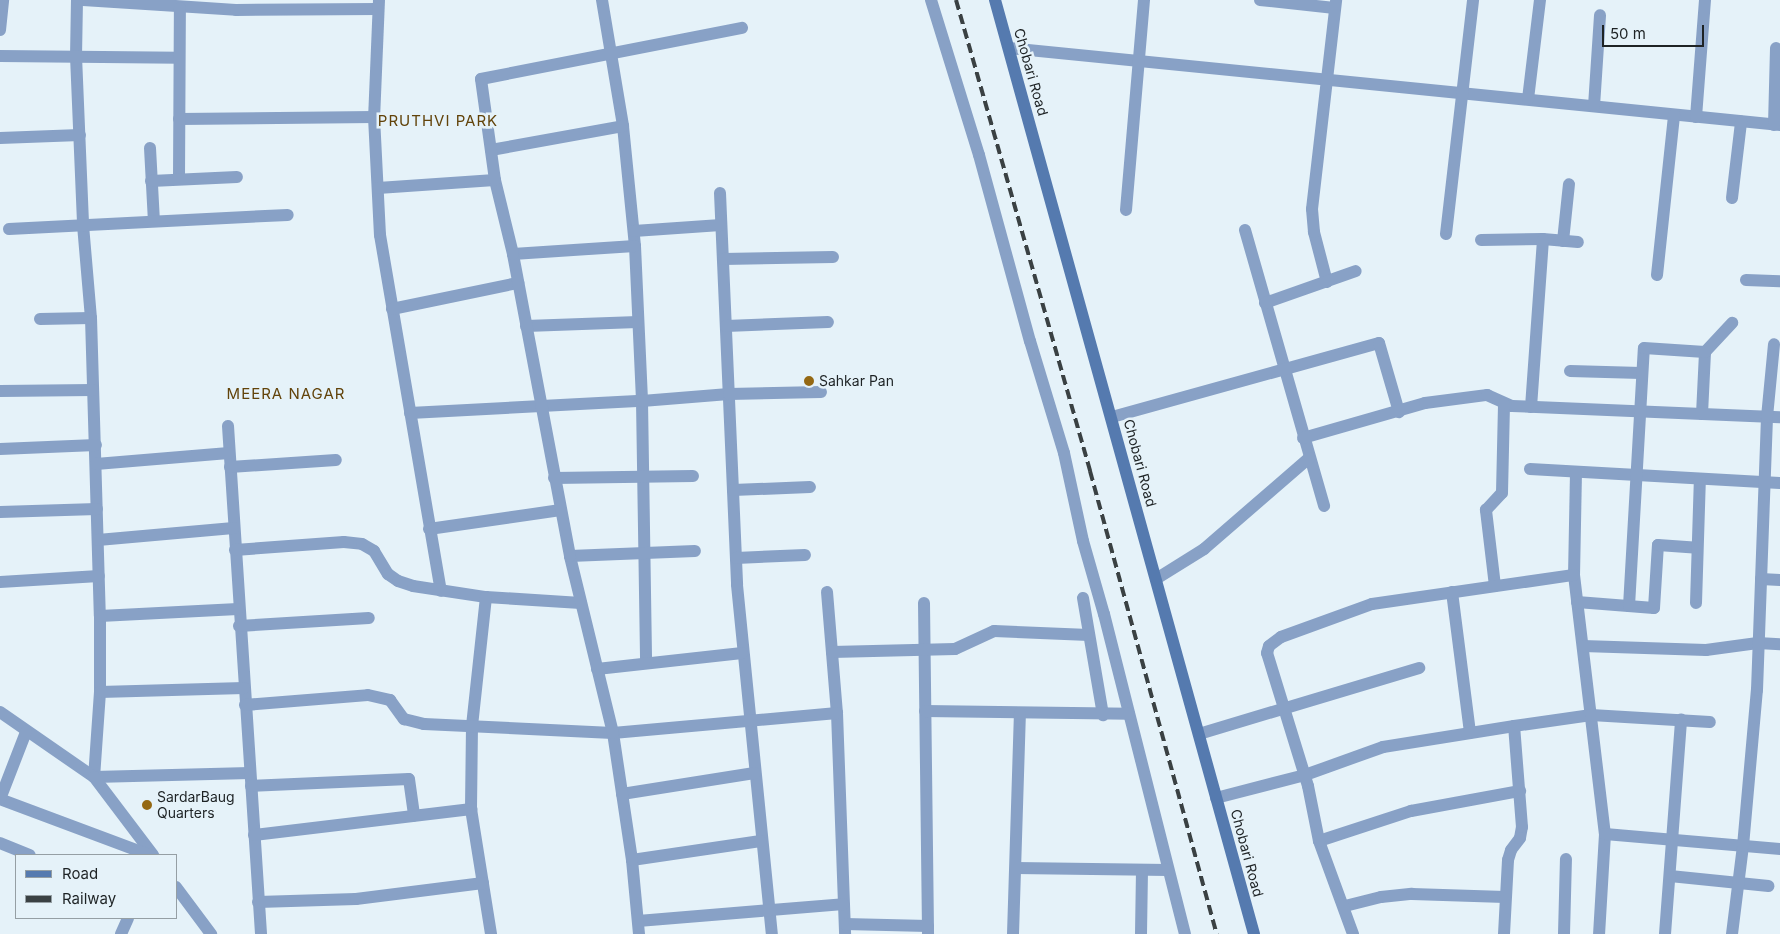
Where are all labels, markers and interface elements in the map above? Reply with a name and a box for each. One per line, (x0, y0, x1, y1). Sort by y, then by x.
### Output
scale bar (1605, 15, 1708, 47)
text: 50 m (1610, 24, 1646, 43)
street label: Chobari Road (1011, 26, 1051, 118)
district label: PRUTHVI PARK (376, 112, 500, 130)
place label: Sahkar Pan (819, 373, 894, 389)
marker: Sahkar Pan (803, 375, 815, 387)
district label: MEERA NAGAR (225, 385, 347, 403)
street label: Chobari Road (1120, 417, 1160, 509)
place label: SardarBaug Quarters (157, 789, 235, 822)
marker: SardarBaug Quarters (141, 799, 153, 811)
street label: Chobari Road (1227, 807, 1267, 899)
legend (15, 854, 178, 919)
text: Road (62, 864, 98, 883)
text: Railway (62, 889, 116, 908)

